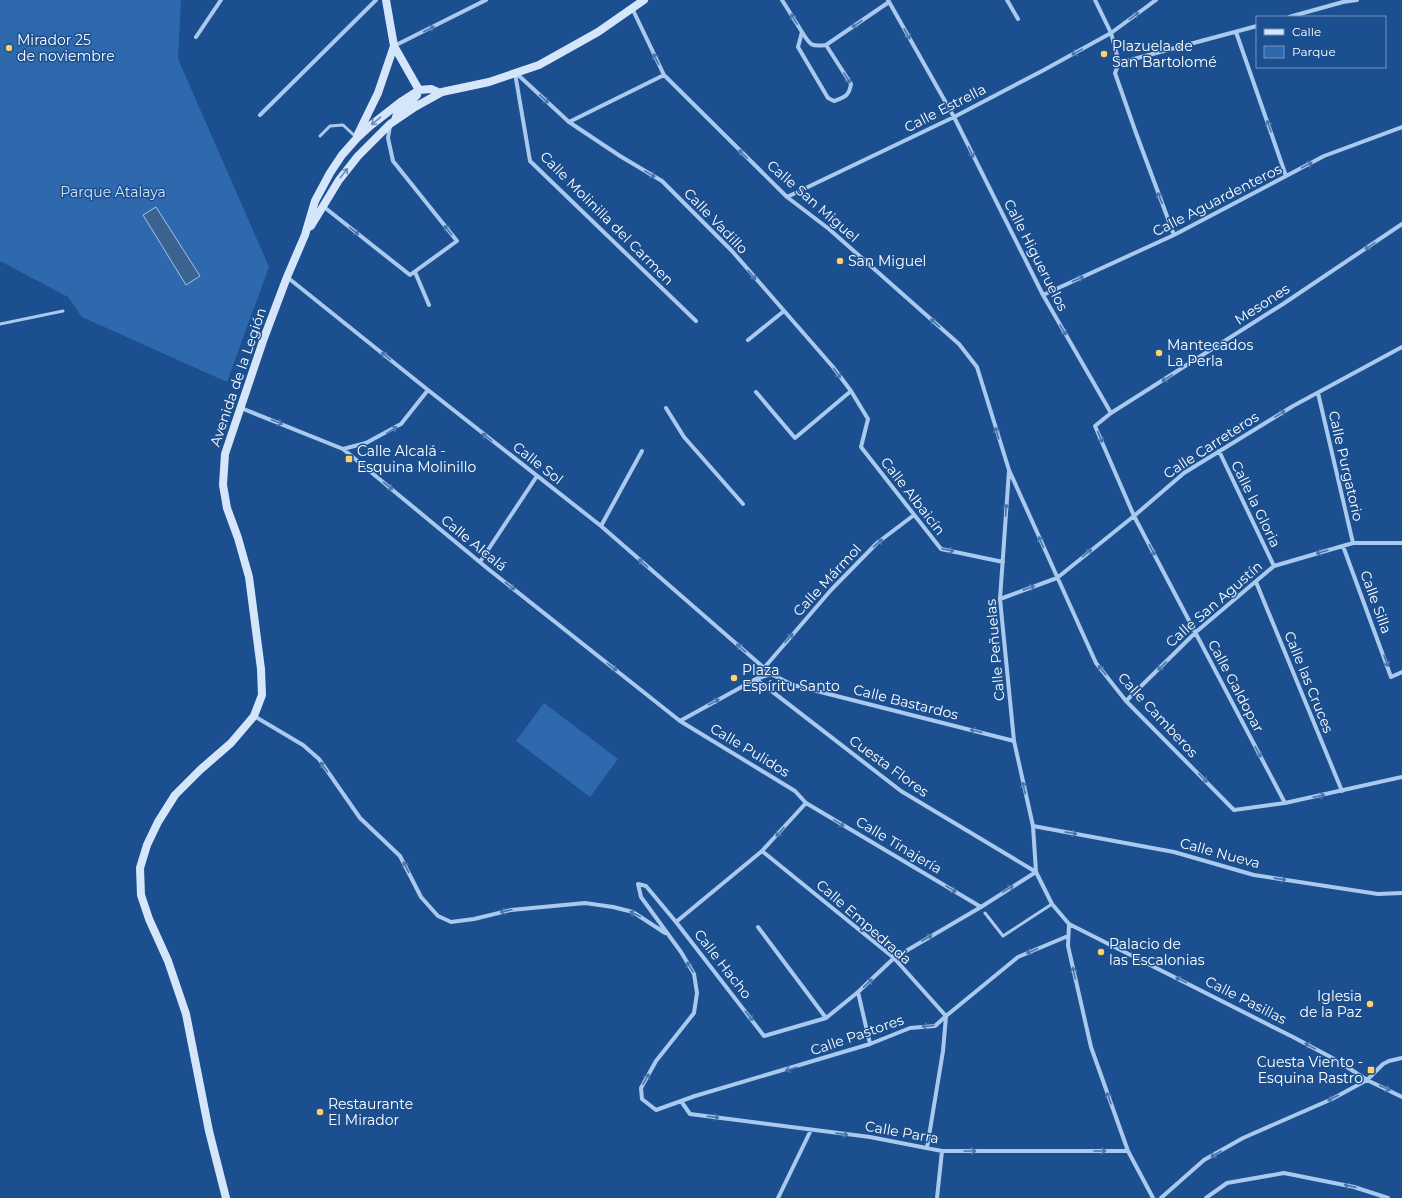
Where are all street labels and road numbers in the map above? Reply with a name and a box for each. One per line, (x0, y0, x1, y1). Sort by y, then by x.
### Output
street label: Calle Estrella (901, 80, 989, 136)
street label: Calle Molinilla del Carmen (536, 147, 678, 289)
street label: Calle San Miguel (763, 156, 863, 246)
street label: Calle Aguardenteros (1149, 160, 1285, 240)
street label: Calle Vadillo (680, 184, 752, 258)
street label: Calle Higueruelos (1000, 196, 1072, 314)
street label: Mesones (1231, 279, 1293, 328)
street label: Avenida de la Legión (206, 305, 270, 449)
street label: Calle Carreteros (1160, 407, 1262, 483)
street label: Calle Purgatorio (1325, 409, 1367, 523)
street label: Calle Sol (509, 438, 567, 488)
street label: Calle Albaicín (877, 453, 949, 539)
street label: Calle la Gloria (1227, 458, 1285, 550)
street label: Calle Alcalá (437, 511, 511, 575)
street label: Calle Mármol (789, 540, 865, 620)
street label: Calle San Agustín (1162, 557, 1266, 651)
street label: Calle Silla (1356, 568, 1396, 636)
street label: Calle Peñuelas (982, 598, 1008, 702)
street label: Calle las Cruces (1280, 628, 1338, 736)
street label: Calle Galdopar (1204, 637, 1268, 736)
street label: Calle Camberos (1114, 669, 1202, 761)
street label: Calle Bastardos (852, 680, 961, 724)
street label: Calle Pulidos (707, 719, 793, 781)
street label: Cuesta Flores (846, 731, 932, 801)
street label: Calle Tinajería (853, 812, 945, 878)
street label: Calle Nueva (1178, 834, 1262, 872)
street label: Calle Empedrada (813, 876, 915, 968)
street label: Calle Hacho (690, 926, 756, 1003)
street label: Calle Pasillas (1202, 972, 1290, 1028)
street label: Calle Pastores (808, 1011, 906, 1059)
street label: Calle Parra (864, 1117, 940, 1147)

